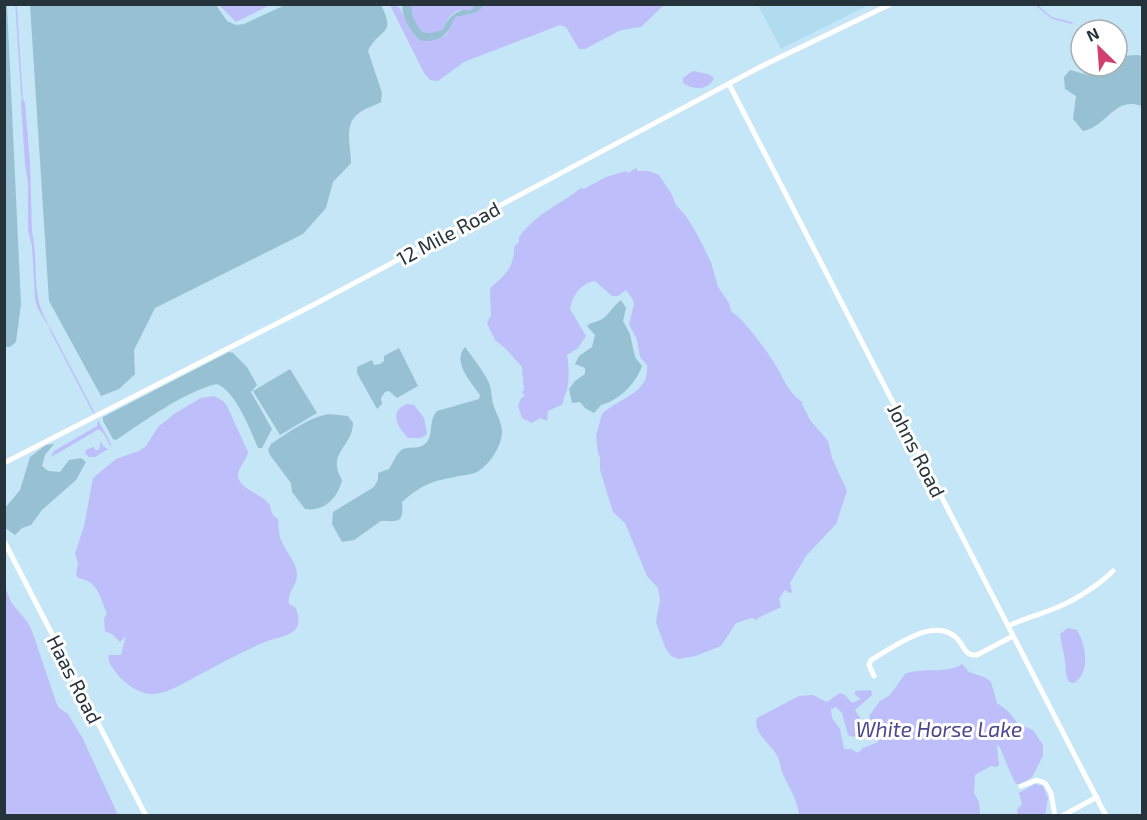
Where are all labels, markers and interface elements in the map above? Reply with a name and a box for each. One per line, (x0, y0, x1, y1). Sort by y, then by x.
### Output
north arrow (1069, 18, 1129, 78)
text: N (1083, 23, 1102, 45)
street label: 12 Mile Road (392, 196, 504, 270)
street label: Johns Road (883, 399, 951, 501)
street label: Haas Road (43, 631, 107, 727)
water label: White Horse Lake (856, 716, 1022, 741)

